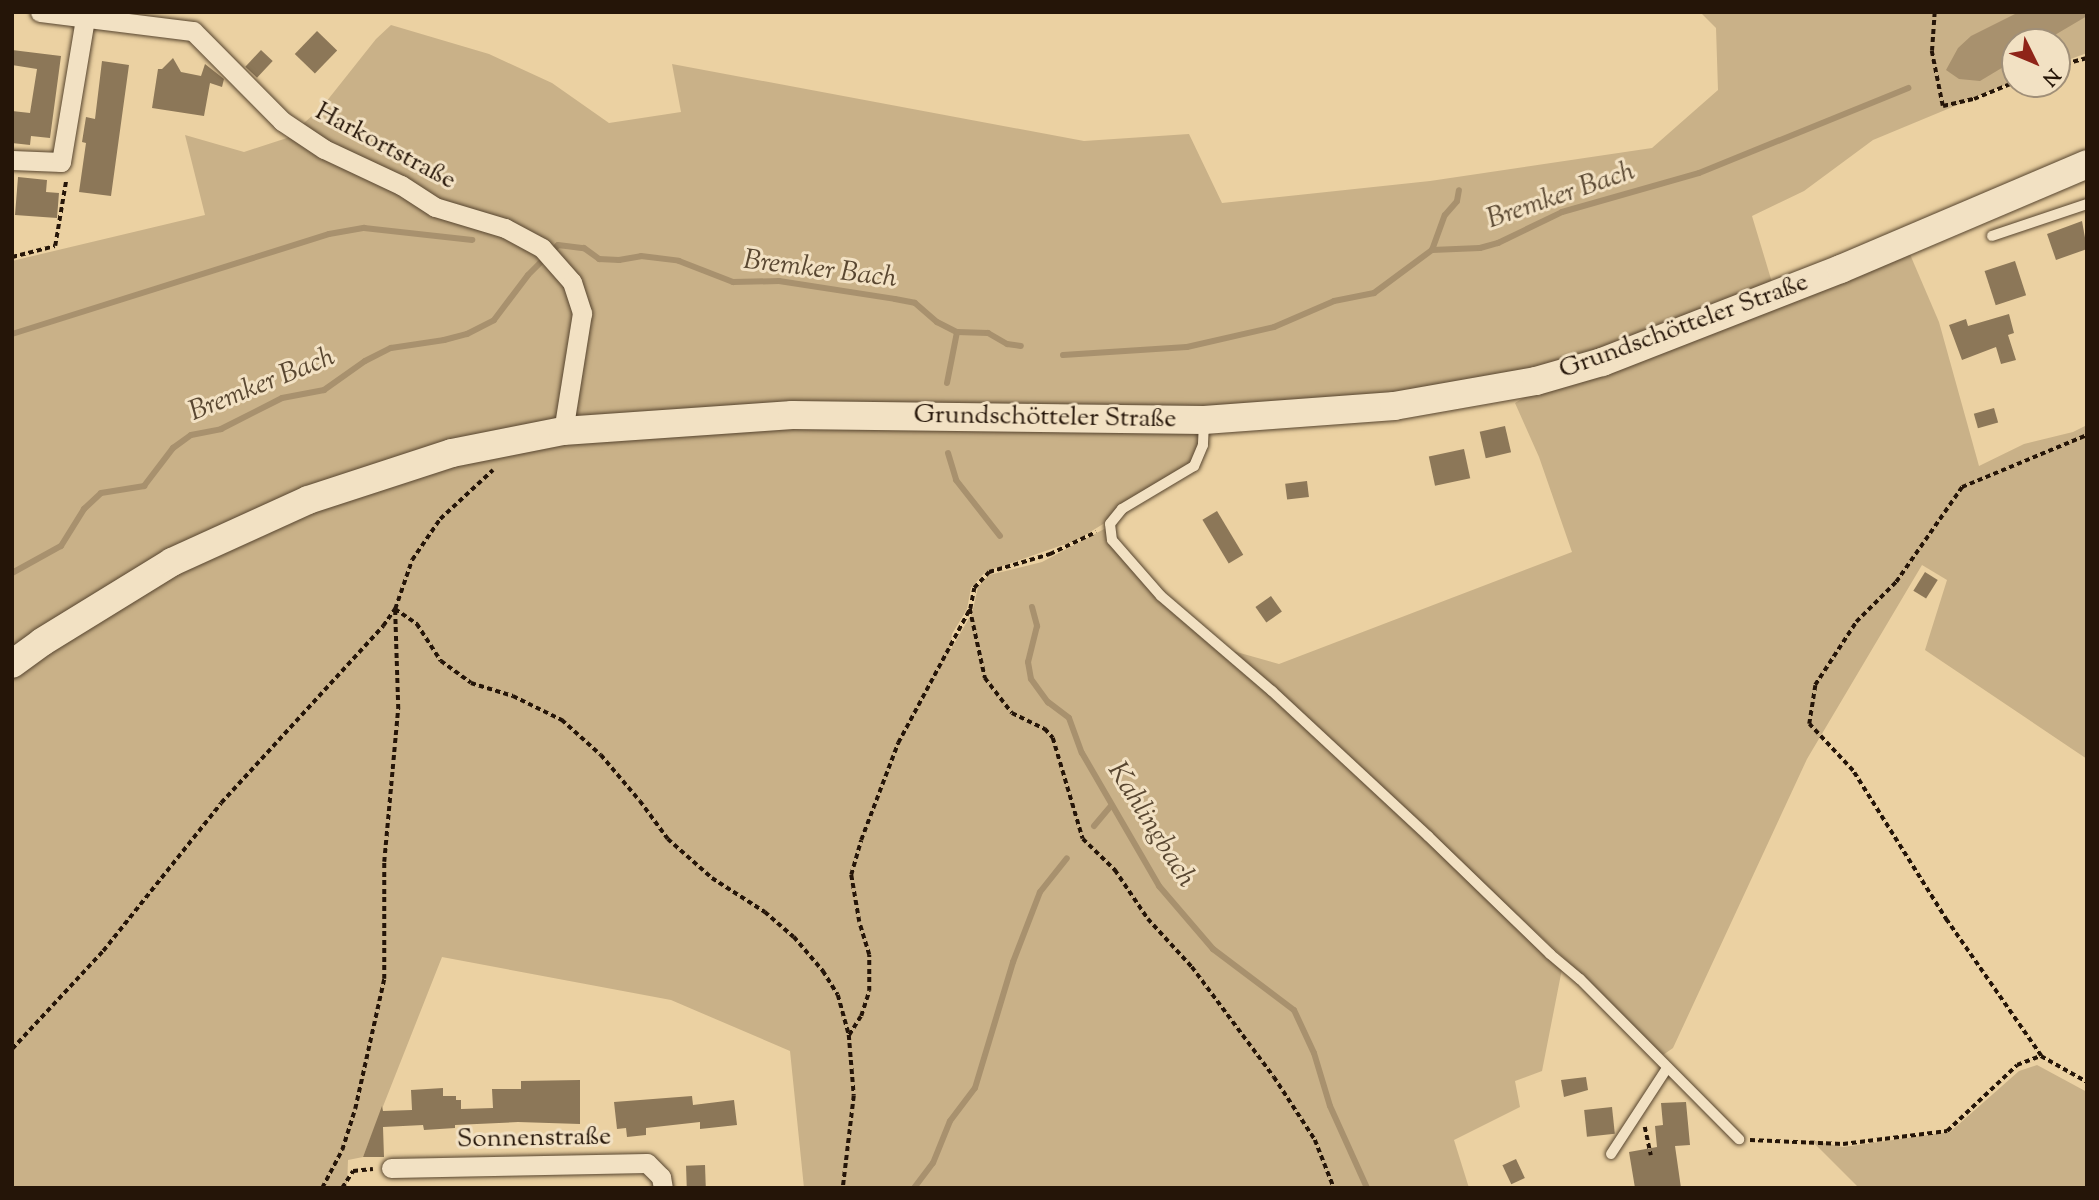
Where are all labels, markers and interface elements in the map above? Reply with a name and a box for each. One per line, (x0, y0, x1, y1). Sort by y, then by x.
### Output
north arrow (2001, 28, 2071, 98)
text: N (2035, 62, 2065, 91)
street label: Harkortstraße (309, 97, 461, 197)
water label: Bremker Bach (1483, 155, 1639, 237)
water label: Bremker Bach (741, 244, 899, 296)
street label: Grundschötteler Straße (1555, 267, 1813, 387)
water label: Bremker Bach (184, 341, 340, 429)
street label: Grundschötteler Straße (913, 400, 1177, 436)
water label: Kahlingbach (1099, 756, 1203, 894)
street label: Sonnenstraße (457, 1122, 611, 1156)

